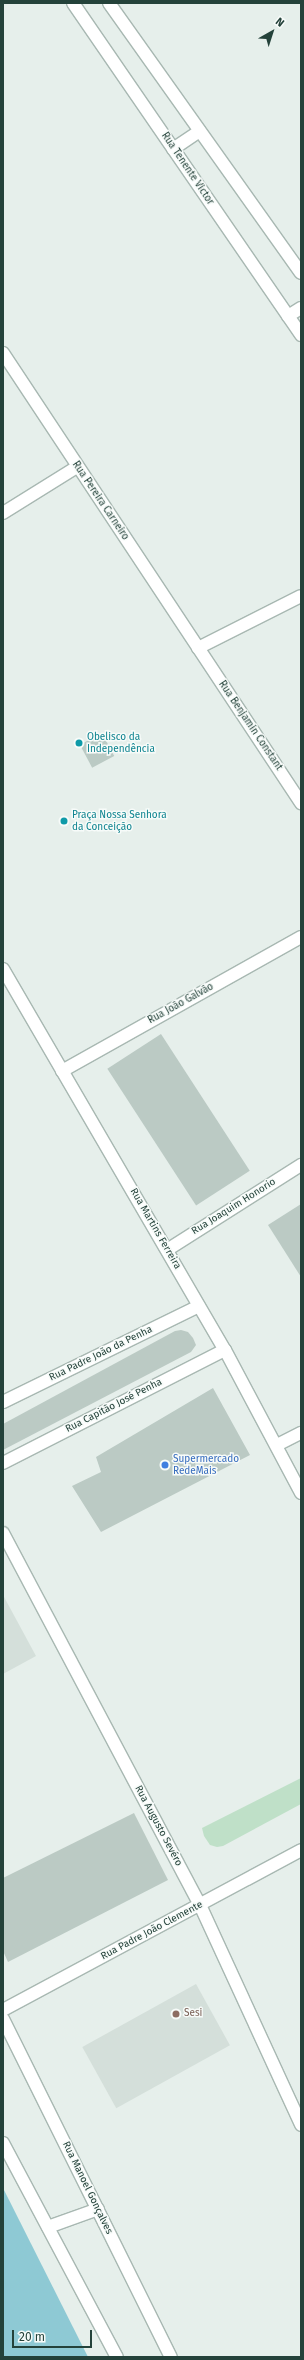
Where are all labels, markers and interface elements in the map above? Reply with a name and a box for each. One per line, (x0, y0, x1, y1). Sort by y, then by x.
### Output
north arrow (252, 12, 292, 52)
text: N (273, 15, 287, 30)
street label: Rua Tenente Victor (158, 130, 216, 208)
street label: Rua Pereira Carneiro (69, 459, 131, 543)
street label: Rua Benjamin Constant (215, 679, 285, 773)
place label: Obelisco da Independência (87, 731, 155, 754)
marker: Obelisco da Independência (74, 738, 84, 748)
place label: Praça Nossa Senhora da Conceição (72, 809, 167, 832)
marker: Praça Nossa Senhora da Conceição (59, 816, 69, 826)
street label: Rua João Galvão (146, 981, 216, 1027)
street label: Rua Joaquim Honorio (190, 1176, 278, 1238)
street label: Rua Martins Ferreira (127, 1186, 183, 1272)
street label: Rua Padre João da Penha (47, 1324, 155, 1384)
street label: Rua Capitão José Penha (64, 1376, 164, 1436)
place label: Supermercado RedeMais (173, 1453, 239, 1476)
marker: Supermercado RedeMais (160, 1460, 170, 1470)
street label: Rua Augusto Sevéro (132, 1784, 184, 1868)
street label: Rua Padre João Clemente (99, 1899, 205, 1963)
place label: Sesi (184, 2008, 202, 2020)
marker: Sesi (171, 2009, 181, 2019)
street label: Rua Manoel Gonçalves (59, 2140, 115, 2236)
scale bar (14, 2322, 94, 2348)
text: 20 m (19, 2330, 45, 2344)

